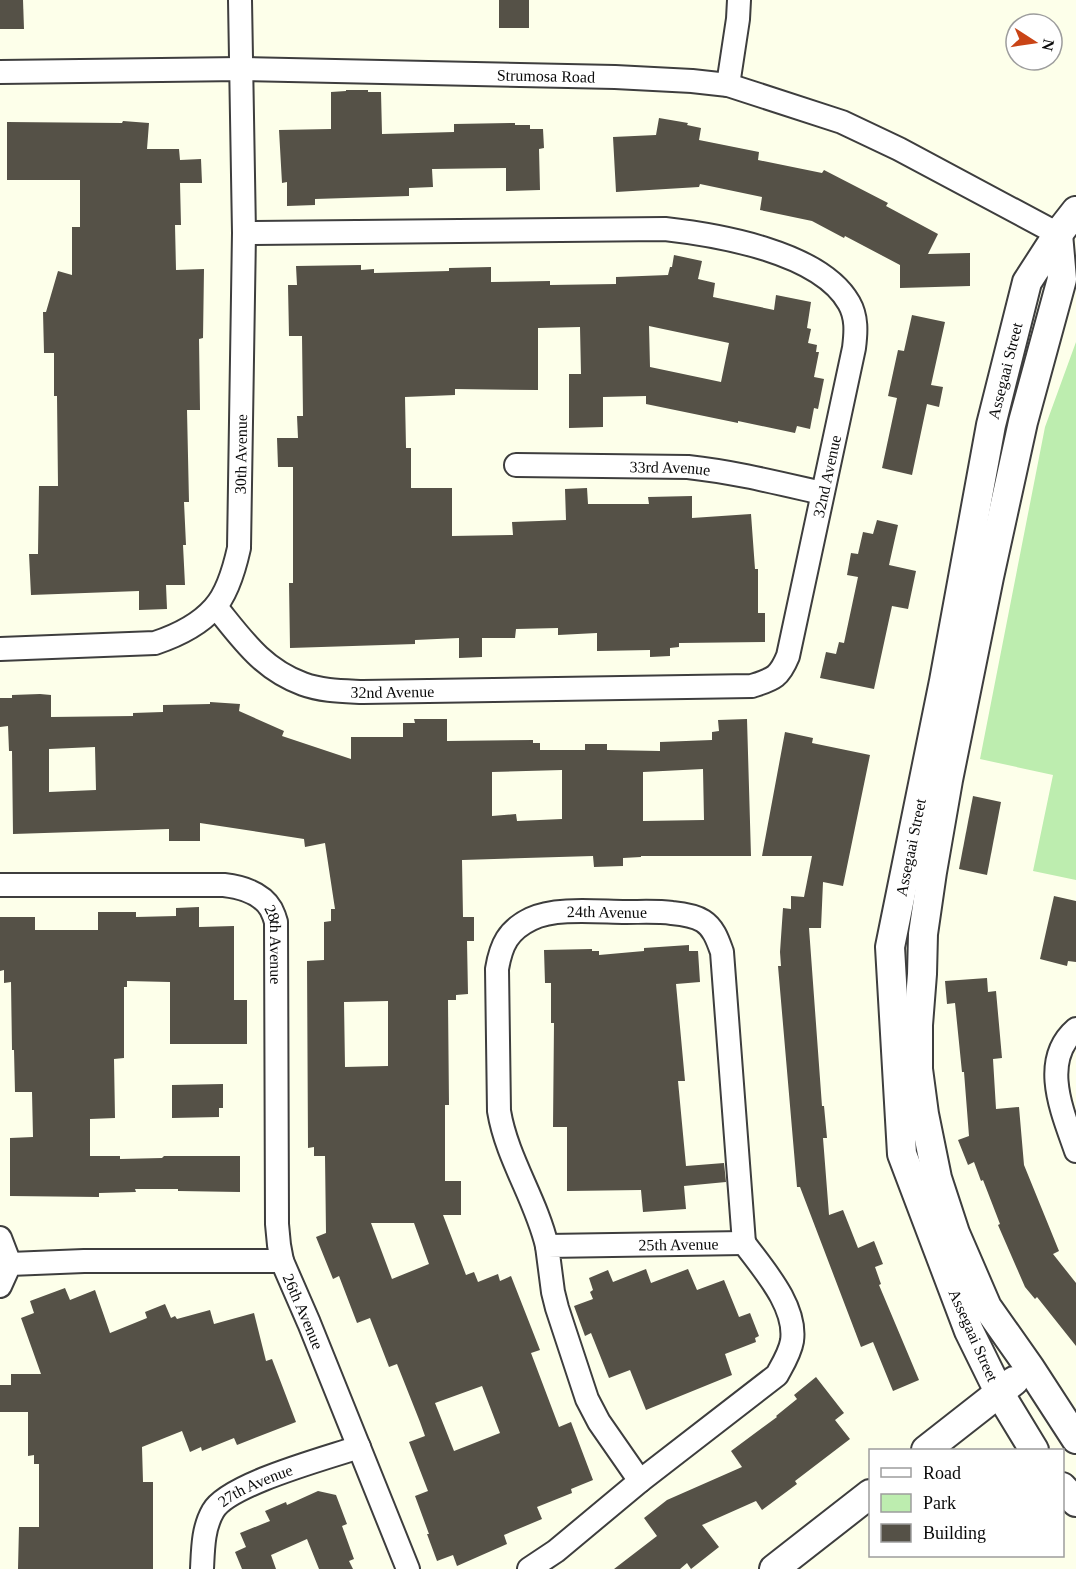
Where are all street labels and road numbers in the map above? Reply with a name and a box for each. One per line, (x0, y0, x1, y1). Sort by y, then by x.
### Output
street label: Strumosa Road (497, 66, 595, 86)
street label: Assegaai Street (985, 320, 1026, 421)
street label: 30th Avenue (232, 414, 250, 494)
street label: 32nd Avenue (810, 434, 844, 519)
street label: 33rd Avenue (629, 458, 712, 479)
street label: 32nd Avenue (350, 683, 434, 701)
street label: Assegaai Street (893, 797, 929, 898)
street label: 28th Avenue (261, 902, 284, 984)
street label: 24th Avenue (566, 903, 647, 921)
street label: 25th Avenue (638, 1235, 719, 1254)
street label: 26th Avenue (280, 1271, 327, 1352)
street label: Assegaai Street (945, 1286, 1002, 1385)
street label: 27th Avenue (215, 1461, 295, 1510)

